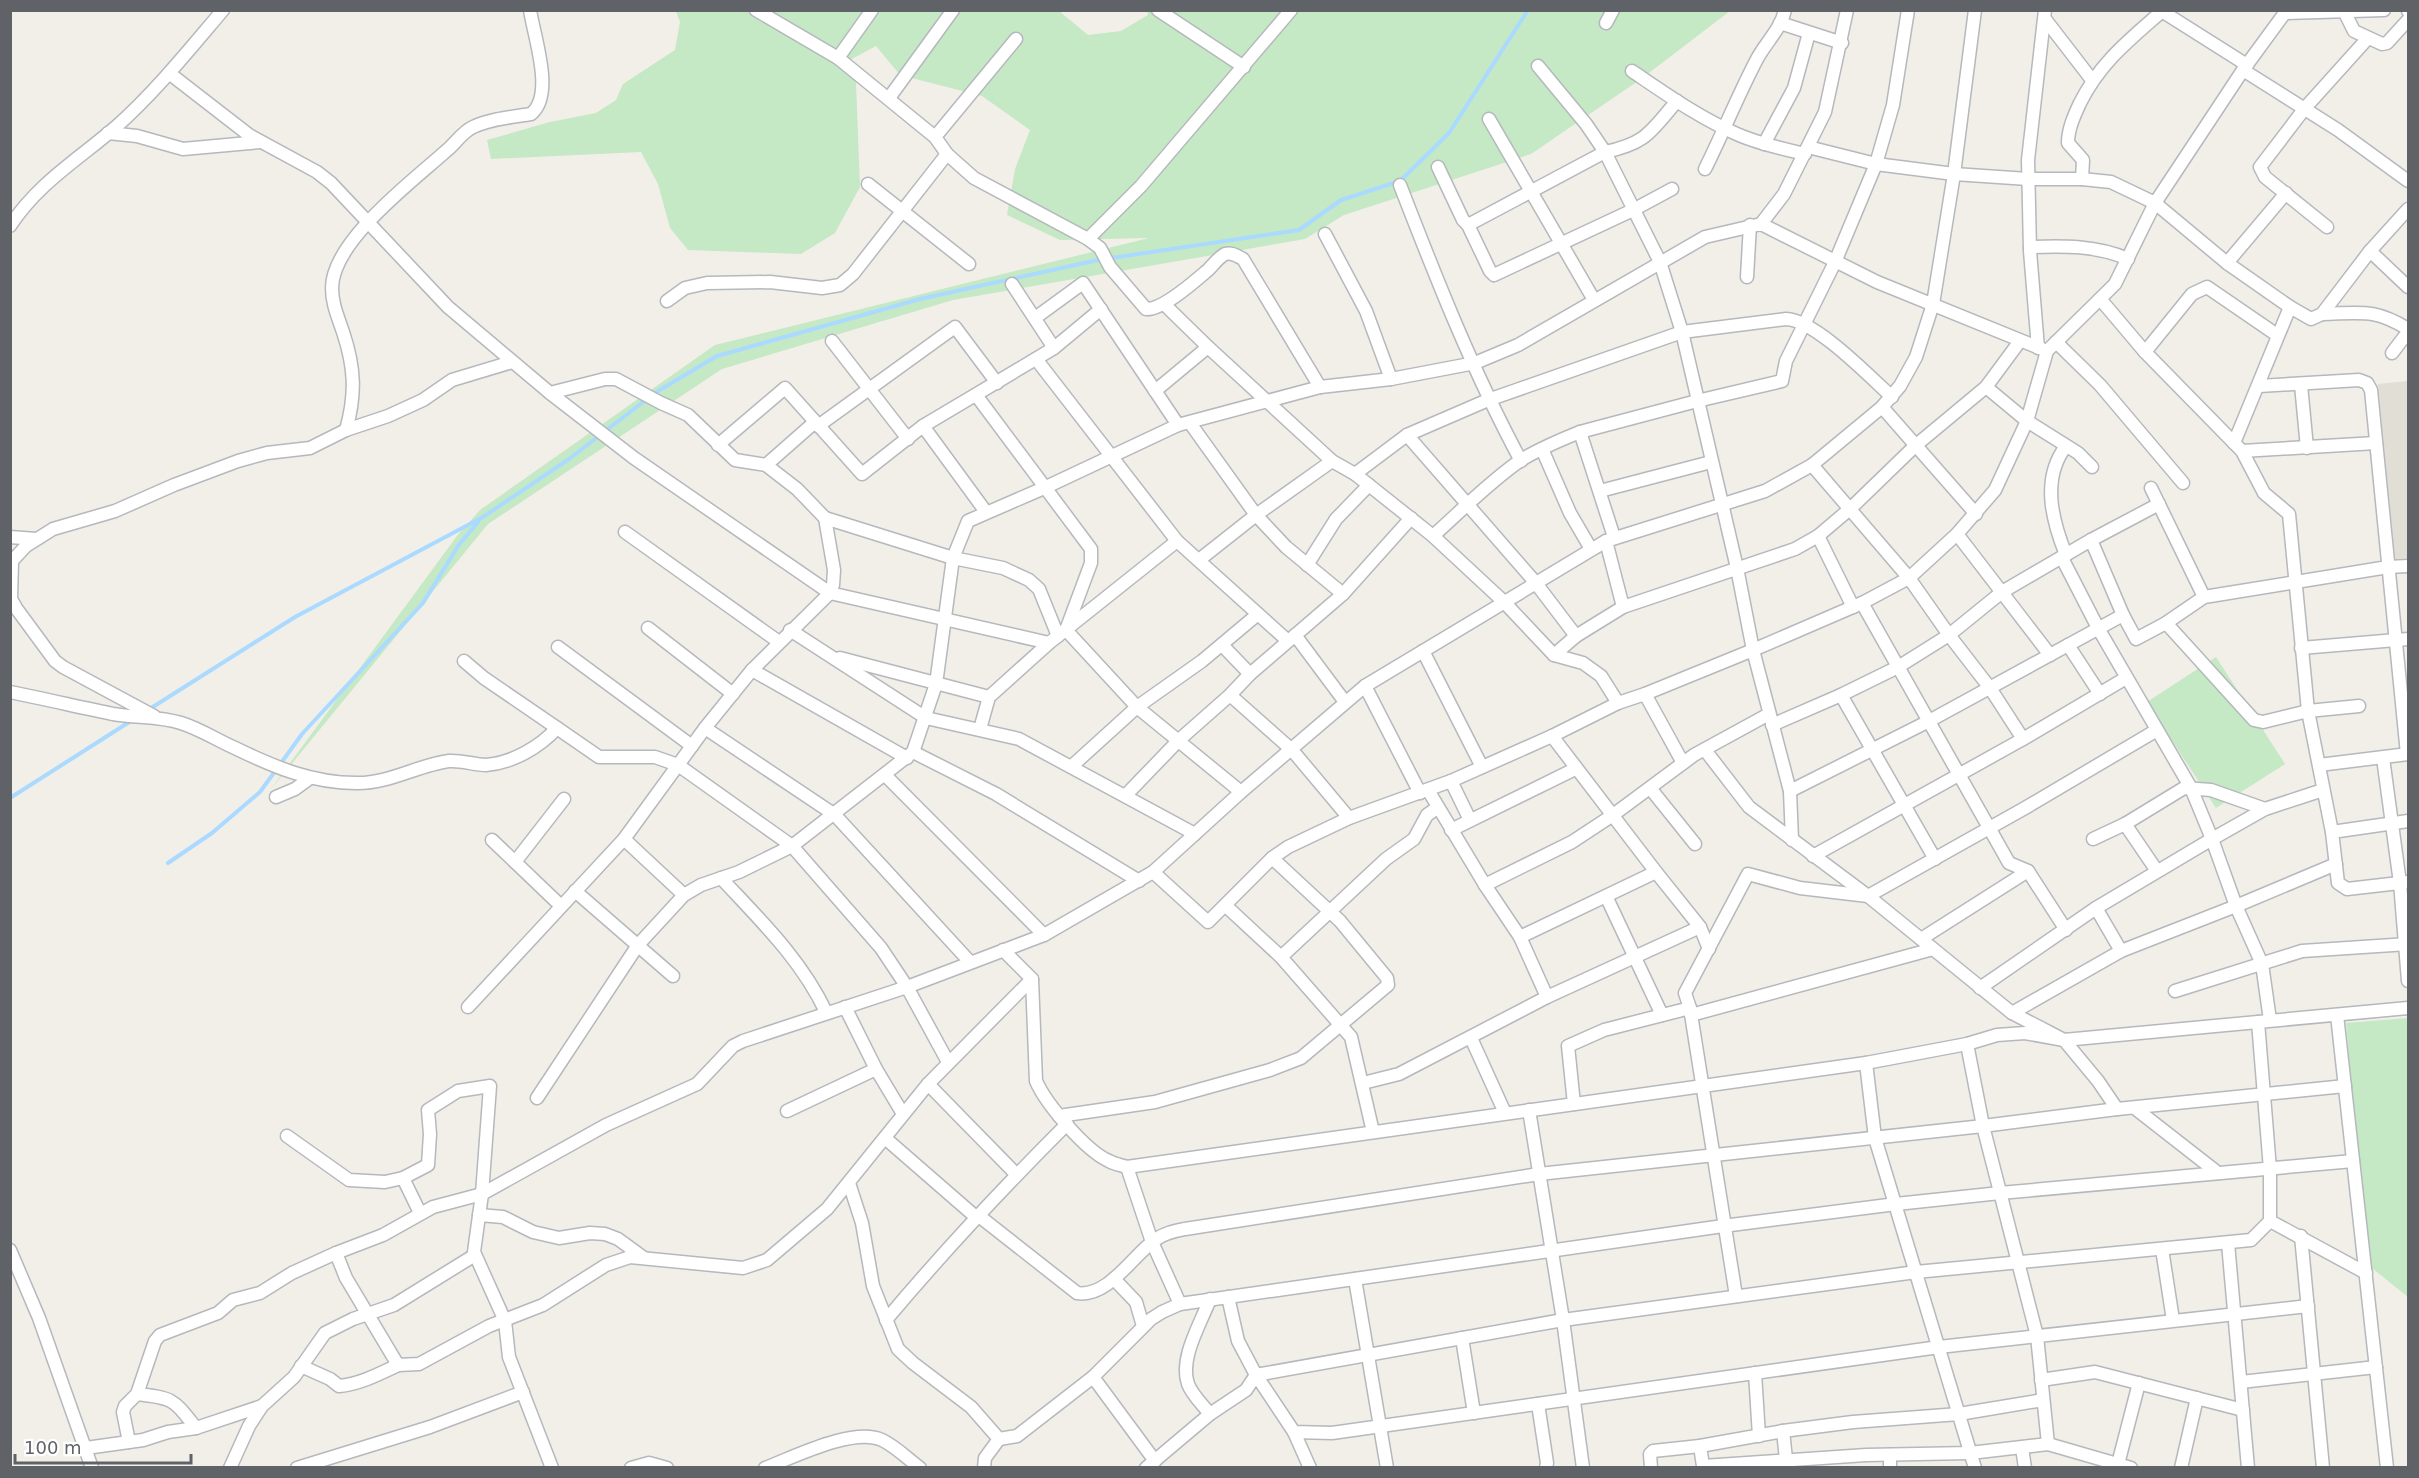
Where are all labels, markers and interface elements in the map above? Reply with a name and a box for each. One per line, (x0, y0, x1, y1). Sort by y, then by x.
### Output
scale bar (15, 1427, 190, 1465)
text: 100 m (24, 1437, 82, 1458)

